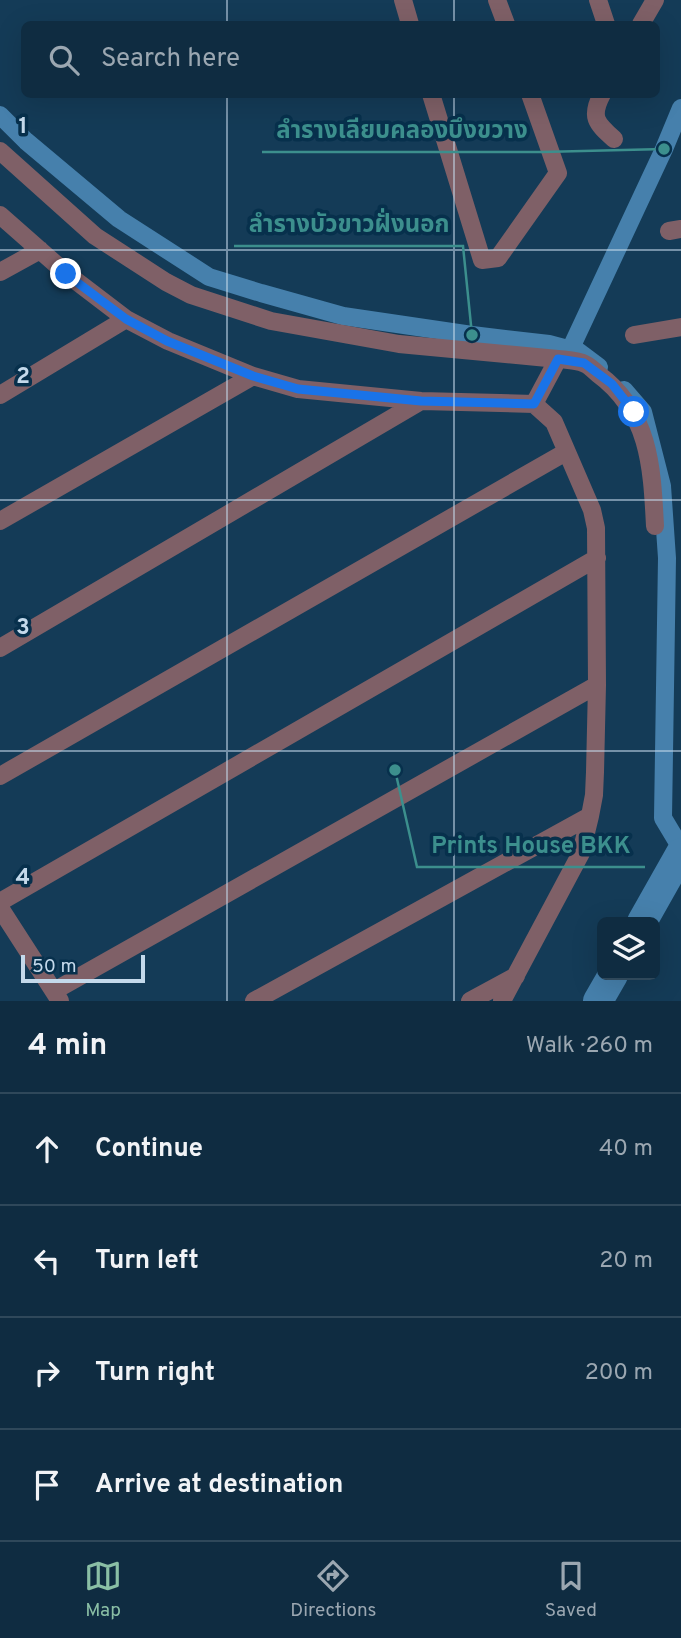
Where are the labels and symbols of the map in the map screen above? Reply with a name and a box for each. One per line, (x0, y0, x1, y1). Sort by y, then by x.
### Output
callout: ลำรางเลียบคลองบึงขวาง (262, 107, 542, 152)
text: 1 (18, 113, 28, 142)
text: ลำรางเลียบคลองบึงขวาง (276, 116, 528, 147)
callout: ลำรางบัวขาวฝั่งนอก (234, 201, 463, 246)
text: ลำรางบัวขาวฝั่งนอก (249, 208, 449, 241)
route end (50, 258, 81, 289)
text: 2 (16, 363, 30, 392)
route start (618, 396, 649, 427)
text: 3 (16, 614, 30, 643)
callout: Prints House BKK (417, 822, 645, 867)
text: Prints House BKK (431, 832, 631, 862)
text: 4 (16, 864, 30, 893)
scale bar (21, 952, 145, 984)

